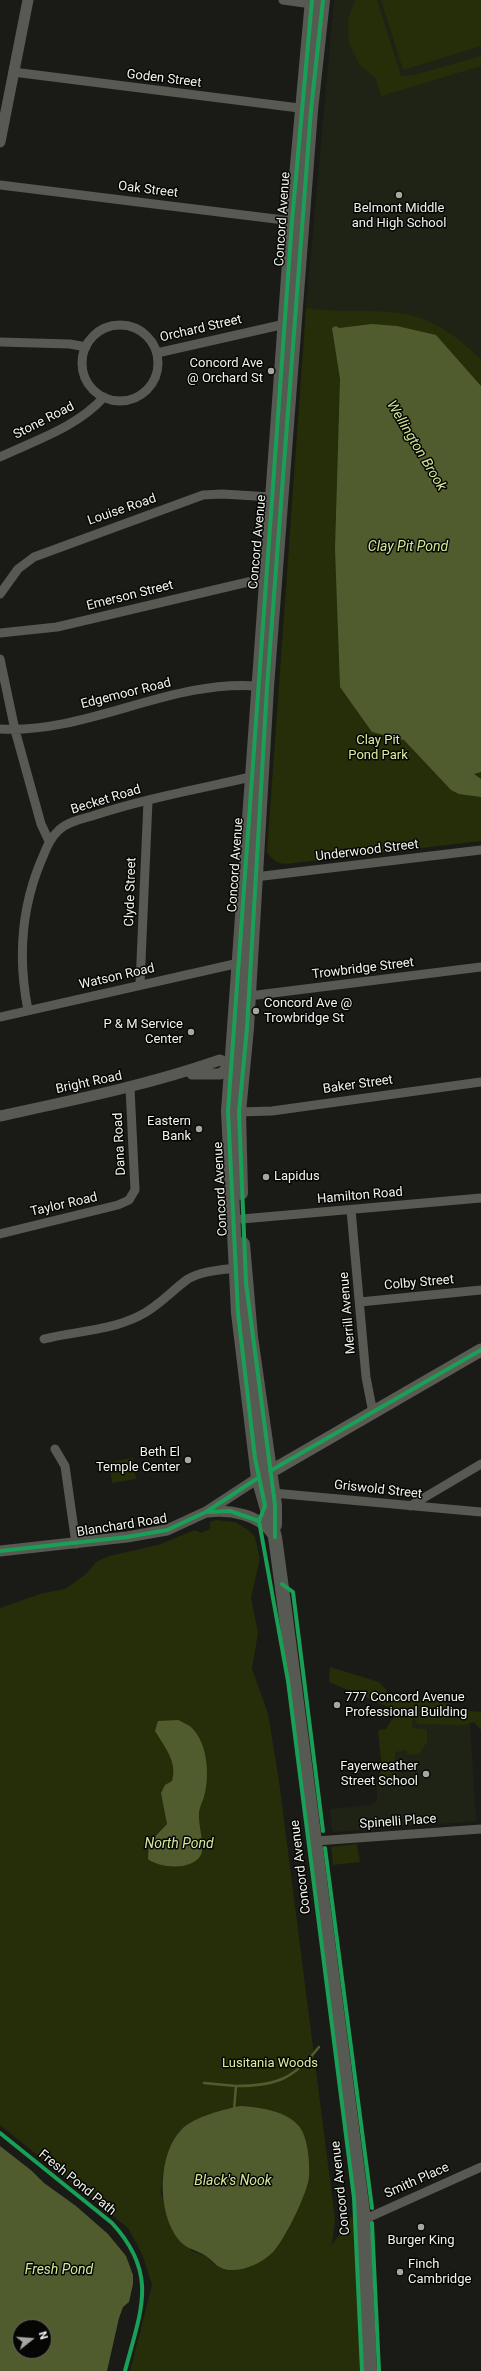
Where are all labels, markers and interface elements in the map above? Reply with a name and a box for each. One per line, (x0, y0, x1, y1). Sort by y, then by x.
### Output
street label: Goden Street (126, 67, 202, 91)
street label: Concord Avenue (272, 171, 294, 267)
street label: Oak Street (117, 179, 179, 201)
marker: Belmont Middle and High School (394, 190, 404, 200)
place label: Belmont Middle and High School (352, 201, 446, 232)
street label: Orchard Street (159, 312, 243, 346)
place label: Concord Ave @ Orchard St (187, 356, 263, 387)
marker: Concord Ave @ Orchard St (266, 366, 276, 376)
water label: Wellington Brook (382, 398, 450, 494)
street label: Stone Road (11, 399, 77, 443)
street label: Louise Road (86, 491, 158, 529)
street label: Concord Avenue (246, 494, 270, 590)
water label: Clay Pit Pond (368, 539, 448, 555)
street label: Emerson Street (85, 578, 175, 614)
street label: Edgemoor Road (79, 675, 173, 713)
park label: Clay Pit Pond Park (348, 733, 408, 764)
street label: Becket Road (69, 782, 143, 818)
street label: Concord Avenue (225, 817, 247, 913)
street label: Underwood Street (315, 837, 419, 865)
street label: Clyde Street (122, 857, 140, 927)
street label: Trowbridge Street (311, 955, 415, 983)
street label: Watson Road (78, 961, 156, 993)
place label: Concord Ave @ Trowbridge St (264, 996, 352, 1027)
marker: Concord Ave @ Trowbridge St (251, 1006, 261, 1016)
place label: P & M Service Center (103, 1017, 183, 1048)
marker: P & M Service Center (186, 1027, 196, 1037)
street label: Bright Road (54, 1068, 124, 1098)
street label: Baker Street (322, 1072, 394, 1098)
street label: Dana Road (111, 1112, 129, 1176)
place label: Eastern Bank (147, 1114, 191, 1145)
marker: Eastern Bank (194, 1124, 204, 1134)
street label: Concord Avenue (211, 1141, 231, 1237)
place label: Lapidus (274, 1169, 320, 1185)
marker: Lapidus (261, 1172, 271, 1182)
street label: Hamilton Road (317, 1184, 403, 1208)
street label: Taylor Road (29, 1190, 99, 1220)
street label: Merrill Avenue (337, 1271, 359, 1355)
street label: Colby Street (383, 1272, 455, 1294)
place label: Beth El Temple Center (96, 1445, 180, 1476)
marker: Beth El Temple Center (183, 1455, 193, 1465)
street label: Griswold Street (333, 1478, 423, 1502)
street label: Blanchard Road (76, 1511, 168, 1541)
place label: 777 Concord Avenue Professional Building (345, 1690, 467, 1721)
marker: 777 Concord Avenue Professional Building (332, 1700, 342, 1710)
place label: Fayerweather Street School (340, 1759, 418, 1790)
marker: Fayerweather Street School (421, 1769, 431, 1779)
street label: Spinelli Place (359, 1812, 437, 1832)
street label: Concord Avenue (287, 1819, 315, 1915)
water label: North Pond (144, 1836, 214, 1852)
park label: Lusitania Woods (222, 2056, 318, 2072)
street label: Concord Avenue (328, 2140, 354, 2236)
street label: Fresh Pond Path (35, 2147, 119, 2219)
street label: Smith Place (382, 2160, 452, 2202)
water label: Black's Nook (194, 2173, 272, 2189)
marker: Burger King (416, 2222, 426, 2232)
place label: Burger King (387, 2233, 455, 2249)
place label: Finch Cambridge (408, 2257, 471, 2288)
water label: Fresh Pond (25, 2262, 93, 2278)
marker: Finch Cambridge (395, 2267, 405, 2277)
north arrow (12, 2319, 52, 2359)
text: N (36, 2330, 50, 2341)

